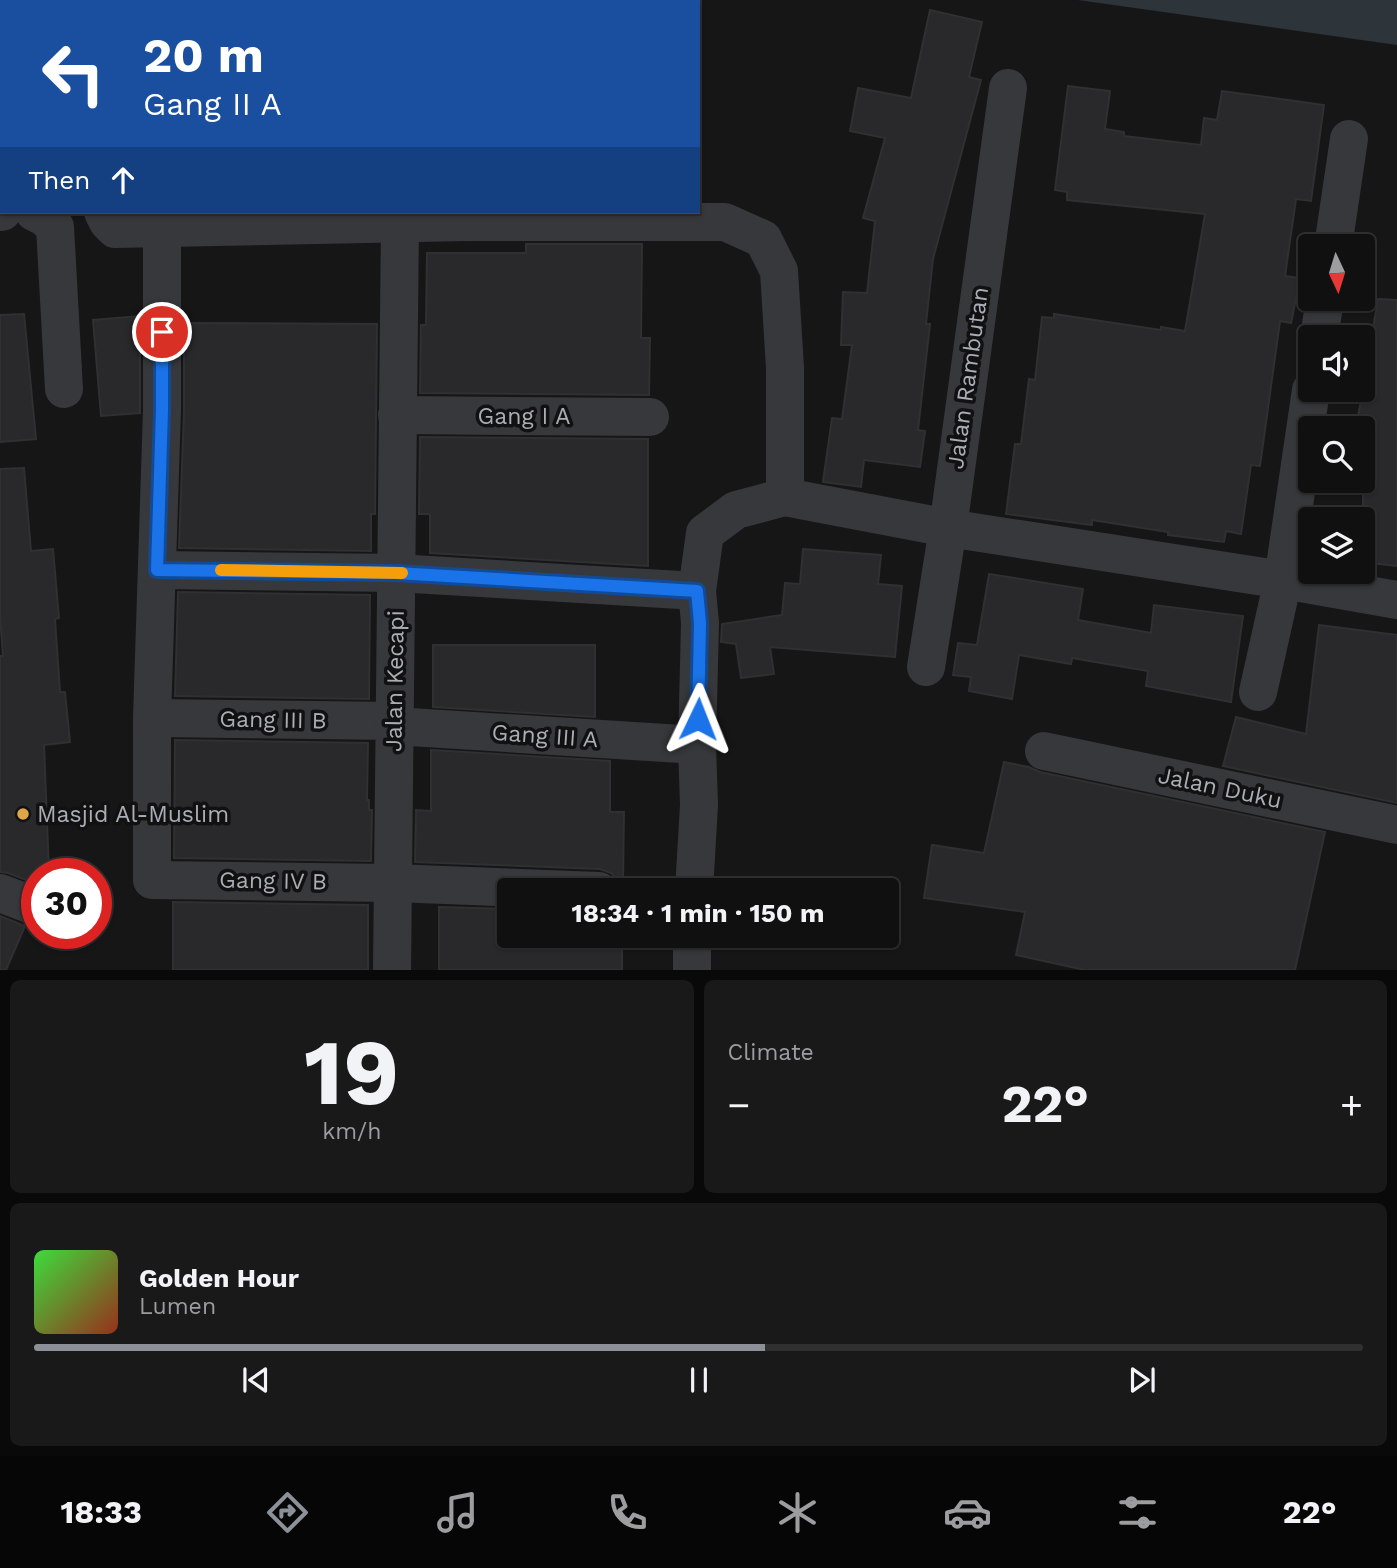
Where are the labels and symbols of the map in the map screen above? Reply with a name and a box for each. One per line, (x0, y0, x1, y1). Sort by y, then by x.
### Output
north arrow (1298, 234, 1376, 312)
street label: Jalan Rambutan (942, 285, 994, 471)
pin (132, 302, 192, 362)
street label: Gang I A (478, 403, 570, 430)
street label: Jalan Kecapi (380, 610, 410, 752)
position arrow (661, 682, 735, 756)
street label: Gang III B (219, 706, 327, 734)
street label: Gang III A (491, 719, 599, 753)
street label: Jalan Duku (1156, 762, 1284, 814)
place label: Masjid Al-Muslim (37, 801, 229, 828)
marker: Masjid Al-Muslim (15, 806, 31, 822)
speed limit sign: 30 (21, 858, 112, 949)
street label: Gang IV B (219, 867, 327, 895)

